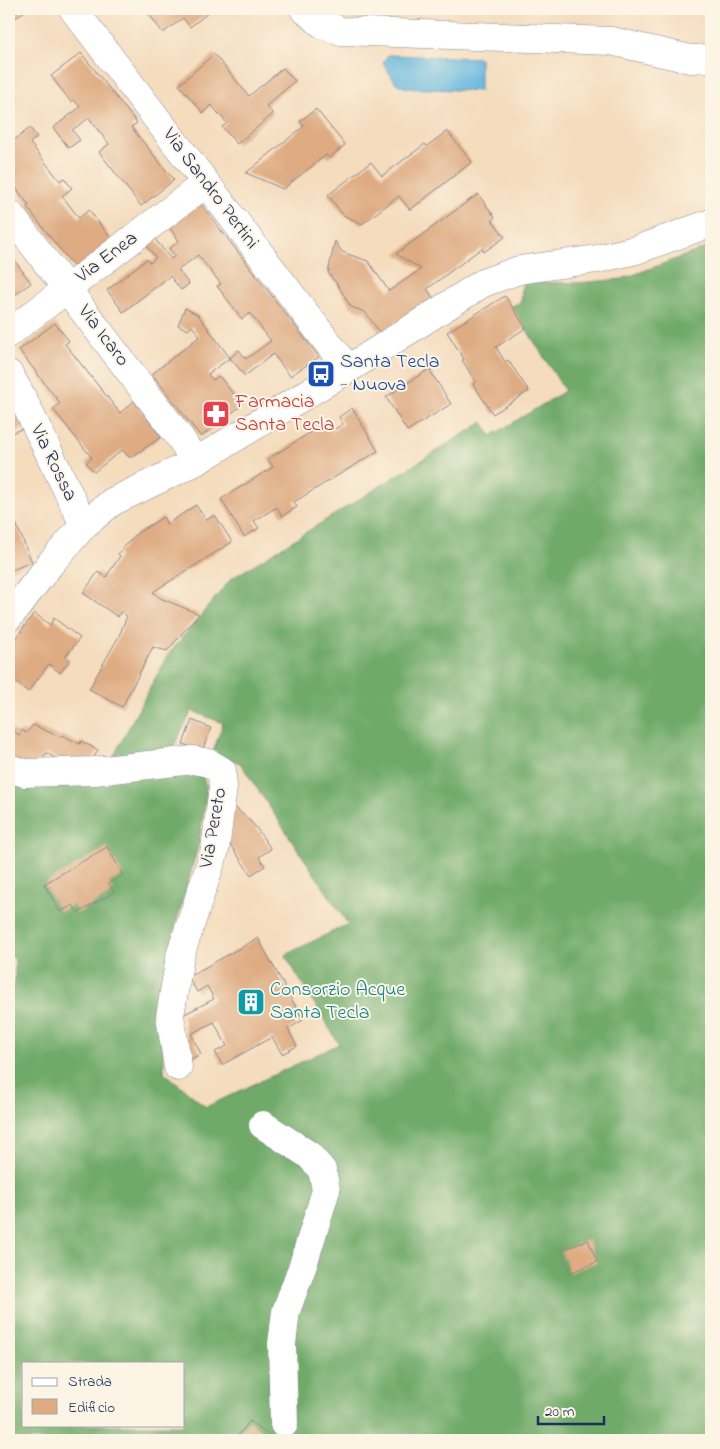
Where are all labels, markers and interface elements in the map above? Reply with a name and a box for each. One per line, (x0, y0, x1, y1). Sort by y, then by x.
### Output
street label: Via Sandro Pertini (154, 121, 265, 256)
street label: Via Enea (69, 225, 144, 292)
street label: Via Icaro (70, 298, 136, 373)
place label: Santa Tecla - Nuova (340, 348, 439, 400)
bus stop icon: Santa Tecla - Nuova (306, 359, 336, 389)
place label: Farmacia Santa Tecla (234, 388, 334, 440)
pharmacy icon: Farmacia Santa Tecla (201, 399, 231, 429)
street label: Via Rossa (21, 419, 84, 506)
street label: Via Pereto (192, 785, 235, 872)
place label: Consorzio Acque Santa Tecla (270, 976, 405, 1028)
building icon: Consorzio Acque Santa Tecla (236, 987, 266, 1017)
legend (22, 1362, 185, 1426)
text: Strada (68, 1371, 112, 1393)
scale bar (538, 1394, 604, 1426)
text: Edificio (68, 1397, 115, 1419)
text: 20 m (545, 1401, 575, 1423)

